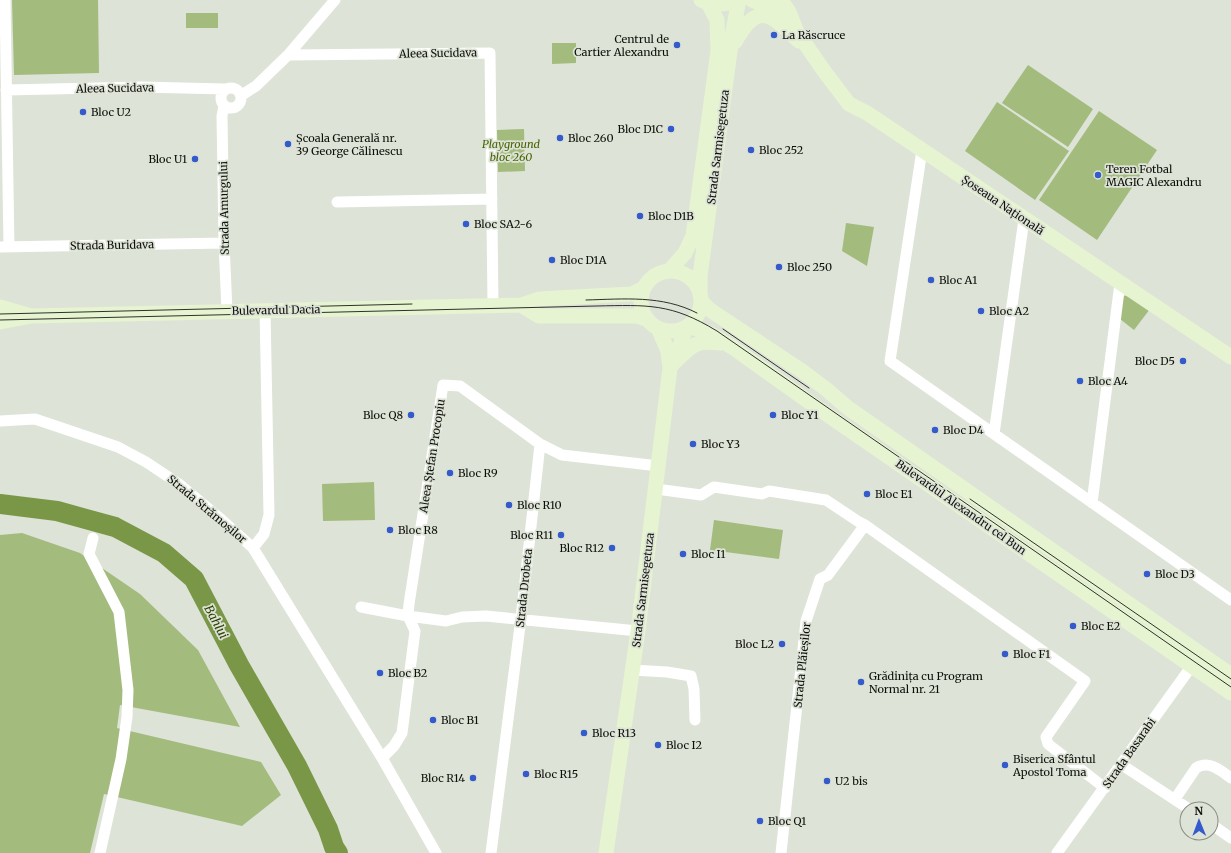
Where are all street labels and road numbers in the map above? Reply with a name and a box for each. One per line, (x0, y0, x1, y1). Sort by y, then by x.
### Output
street label: Aleea Sucidava (398, 45, 477, 61)
street label: Aleea Sucidava (75, 80, 154, 96)
street label: Strada Sarmisegetuza (704, 89, 732, 205)
street label: Strada Amurgului (216, 160, 232, 255)
street label: Șoseaua Națională (959, 172, 1047, 238)
street label: Strada Buridava (70, 237, 154, 253)
street label: Bulevardul Dacia (231, 302, 321, 318)
street label: Aleea Ștefan Procopiu (416, 398, 448, 515)
street label: Bulevardul Alexandru cel Bun (893, 456, 1030, 558)
street label: Strada Strămoșilor (165, 472, 250, 546)
street label: Strada Sarmisegetuza (629, 532, 657, 648)
street label: Strada Drobeta (513, 548, 535, 628)
street label: Strada Plăieșilor (791, 621, 813, 708)
street label: Strada Basarabi (1100, 715, 1159, 791)

